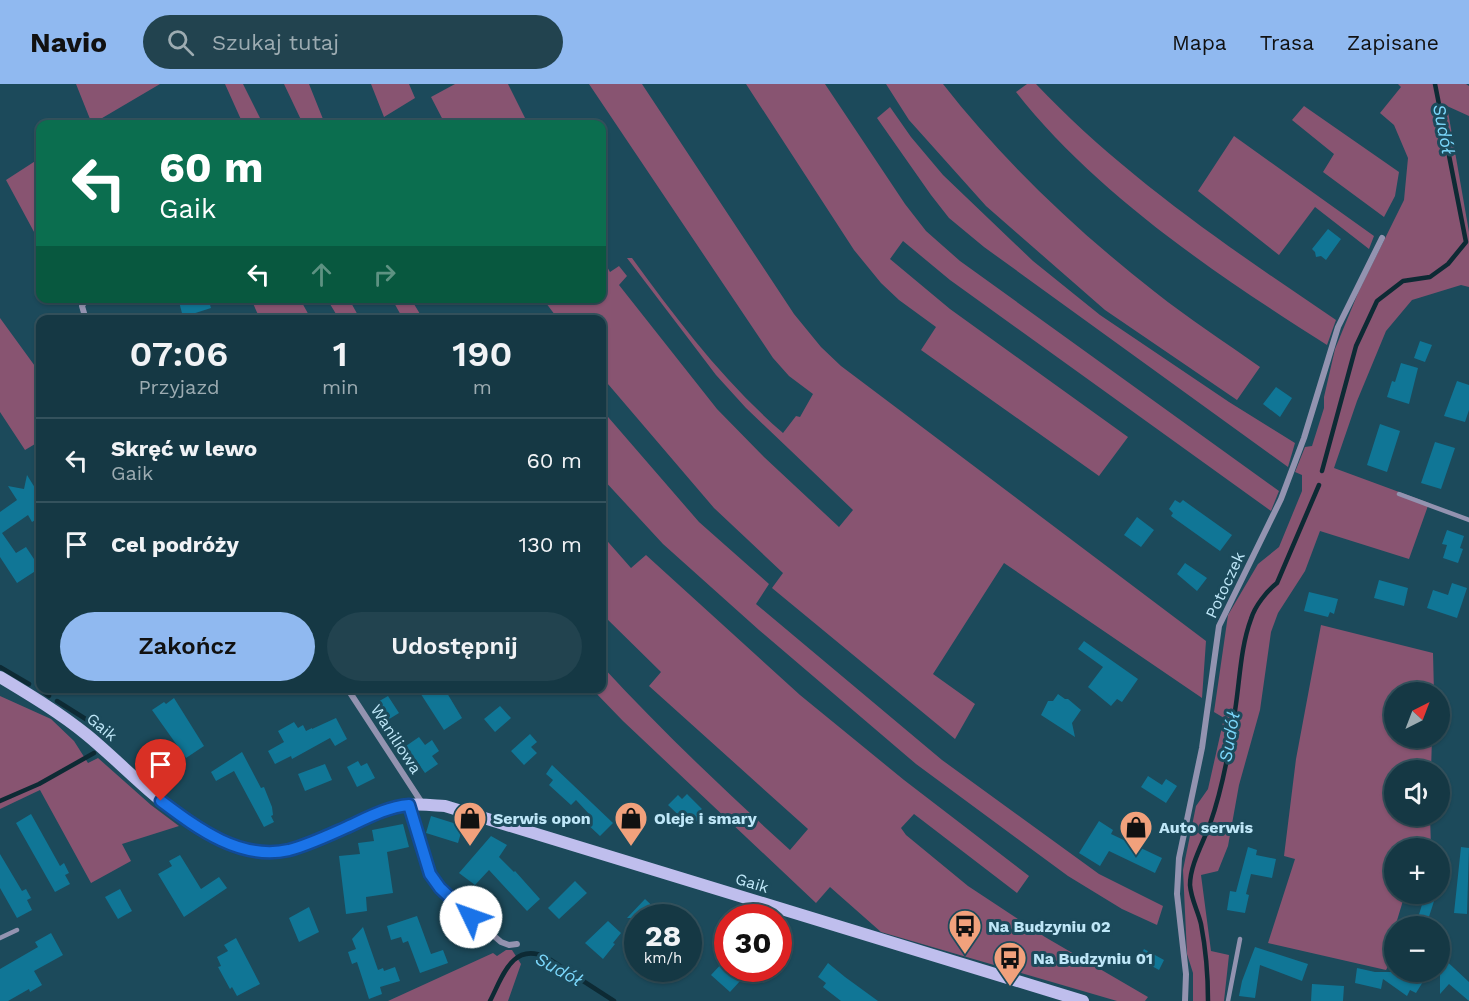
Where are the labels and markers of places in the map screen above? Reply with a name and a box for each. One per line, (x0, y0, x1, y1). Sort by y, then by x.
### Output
pin (135, 739, 186, 801)
shop icon: Serwis opon (452, 800, 488, 847)
shop icon: Oleje i smary (613, 800, 649, 847)
place label: Serwis opon (493, 809, 591, 828)
place label: Oleje i smary (654, 809, 758, 828)
shop icon: Auto serwis (1118, 809, 1154, 856)
place label: Auto serwis (1159, 818, 1254, 837)
bus stop icon: Na Budzyniu 02 (947, 908, 983, 955)
place label: Na Budzyniu 02 (988, 917, 1111, 936)
bus stop icon: Na Budzyniu 01 (992, 940, 1028, 987)
place label: Na Budzyniu 01 (1033, 949, 1153, 968)

